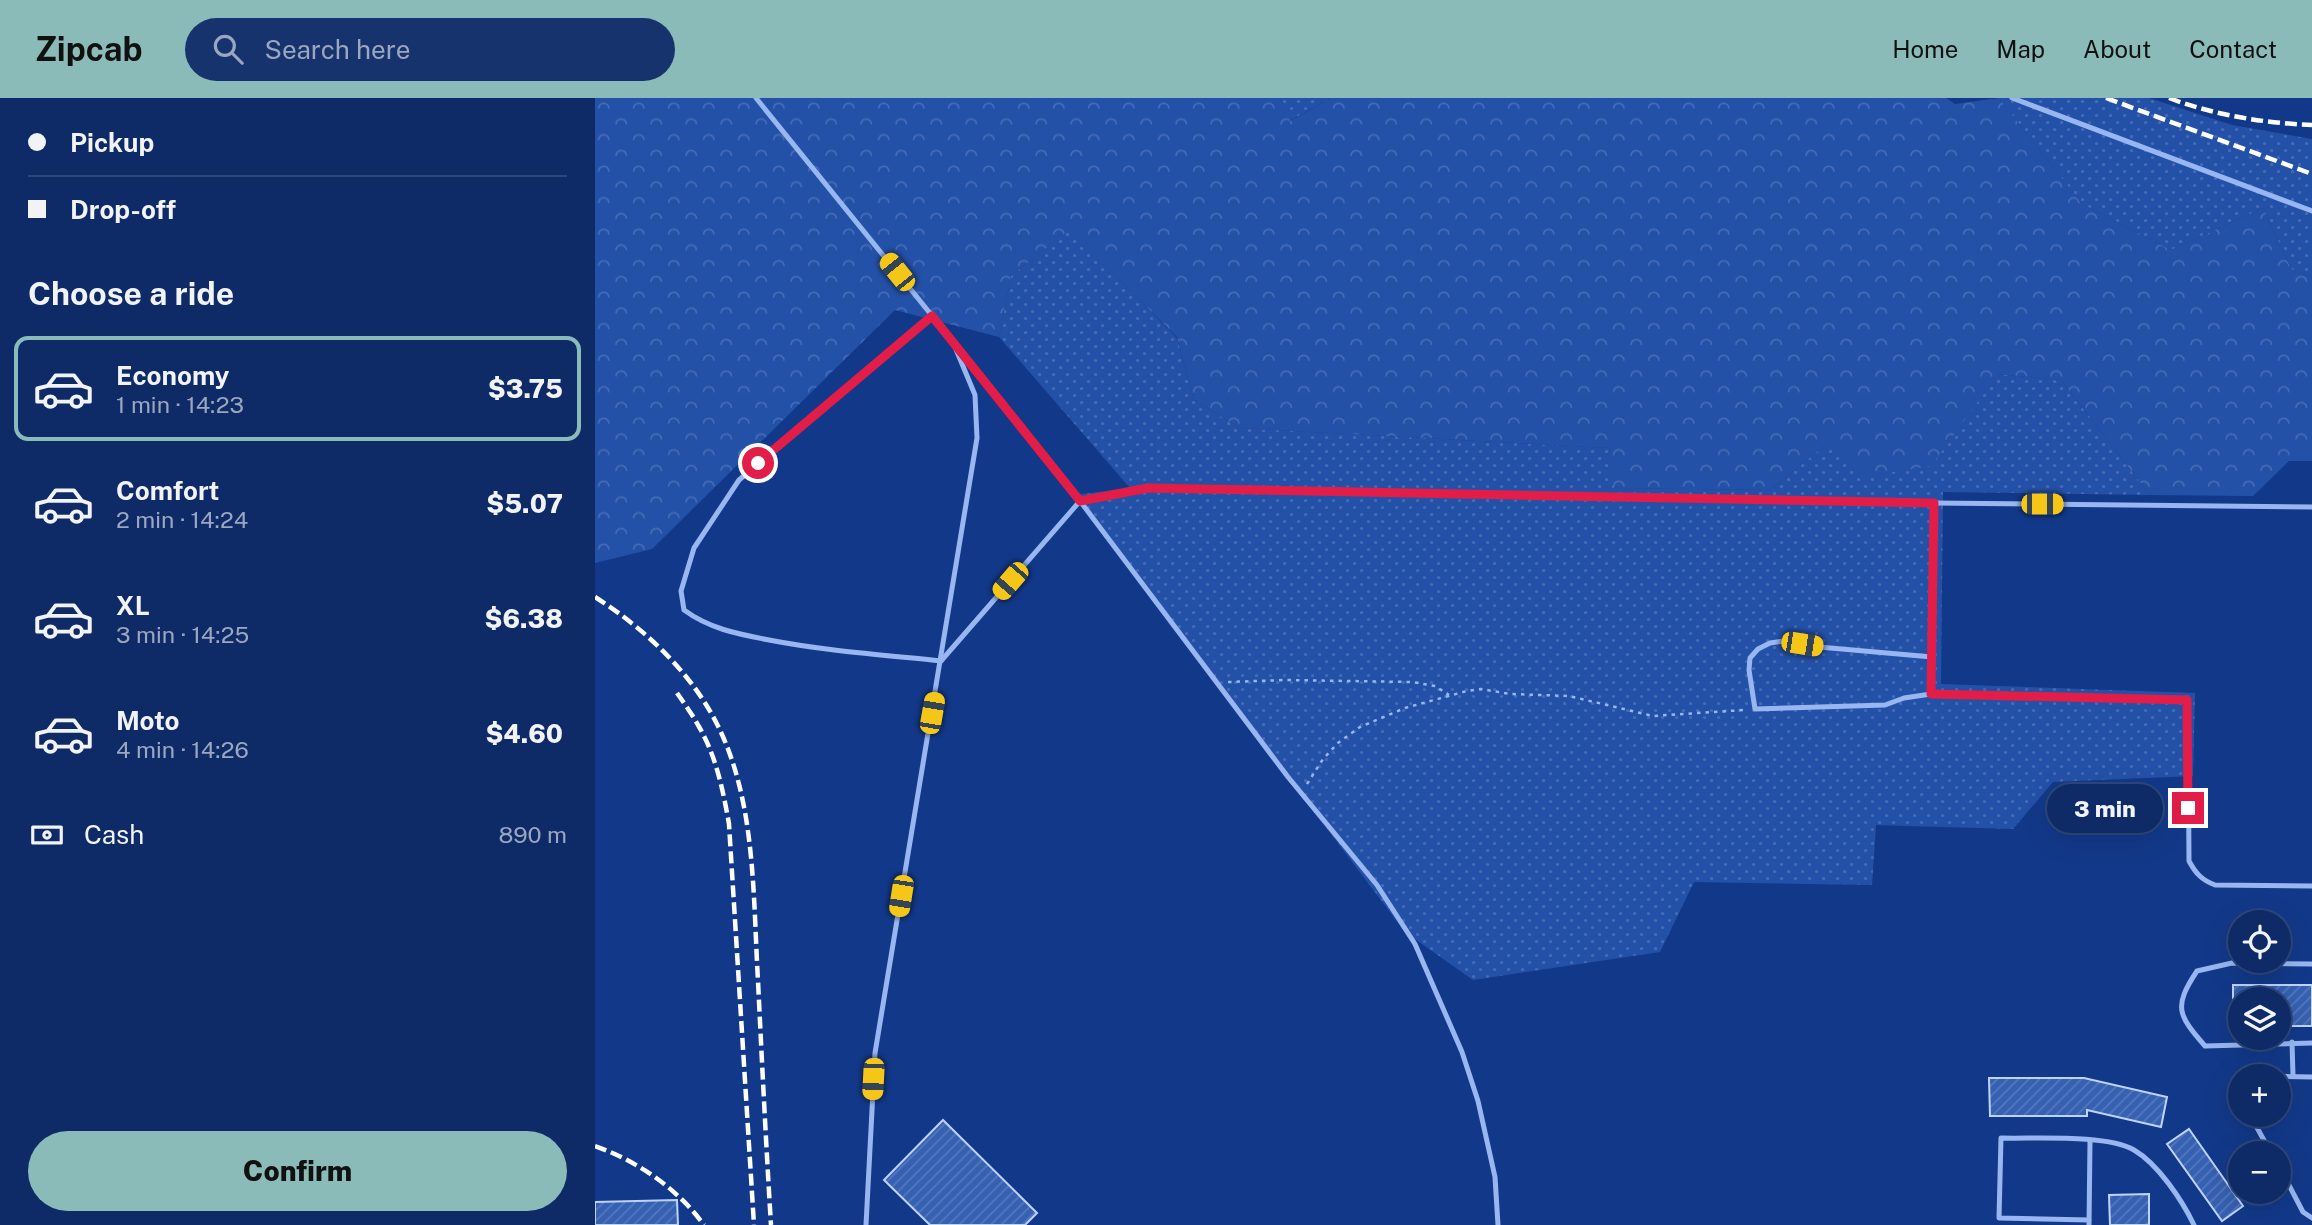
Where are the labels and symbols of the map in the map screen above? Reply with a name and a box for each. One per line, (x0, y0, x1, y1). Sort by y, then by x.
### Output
car (876, 249, 919, 295)
route start (742, 447, 774, 479)
car (2022, 494, 2064, 515)
car (989, 558, 1032, 604)
car (1780, 630, 1825, 658)
car (919, 690, 946, 736)
callout: 3 min (2048, 784, 2163, 832)
route end (2172, 792, 2204, 824)
car (888, 874, 915, 918)
car (862, 1057, 885, 1101)

